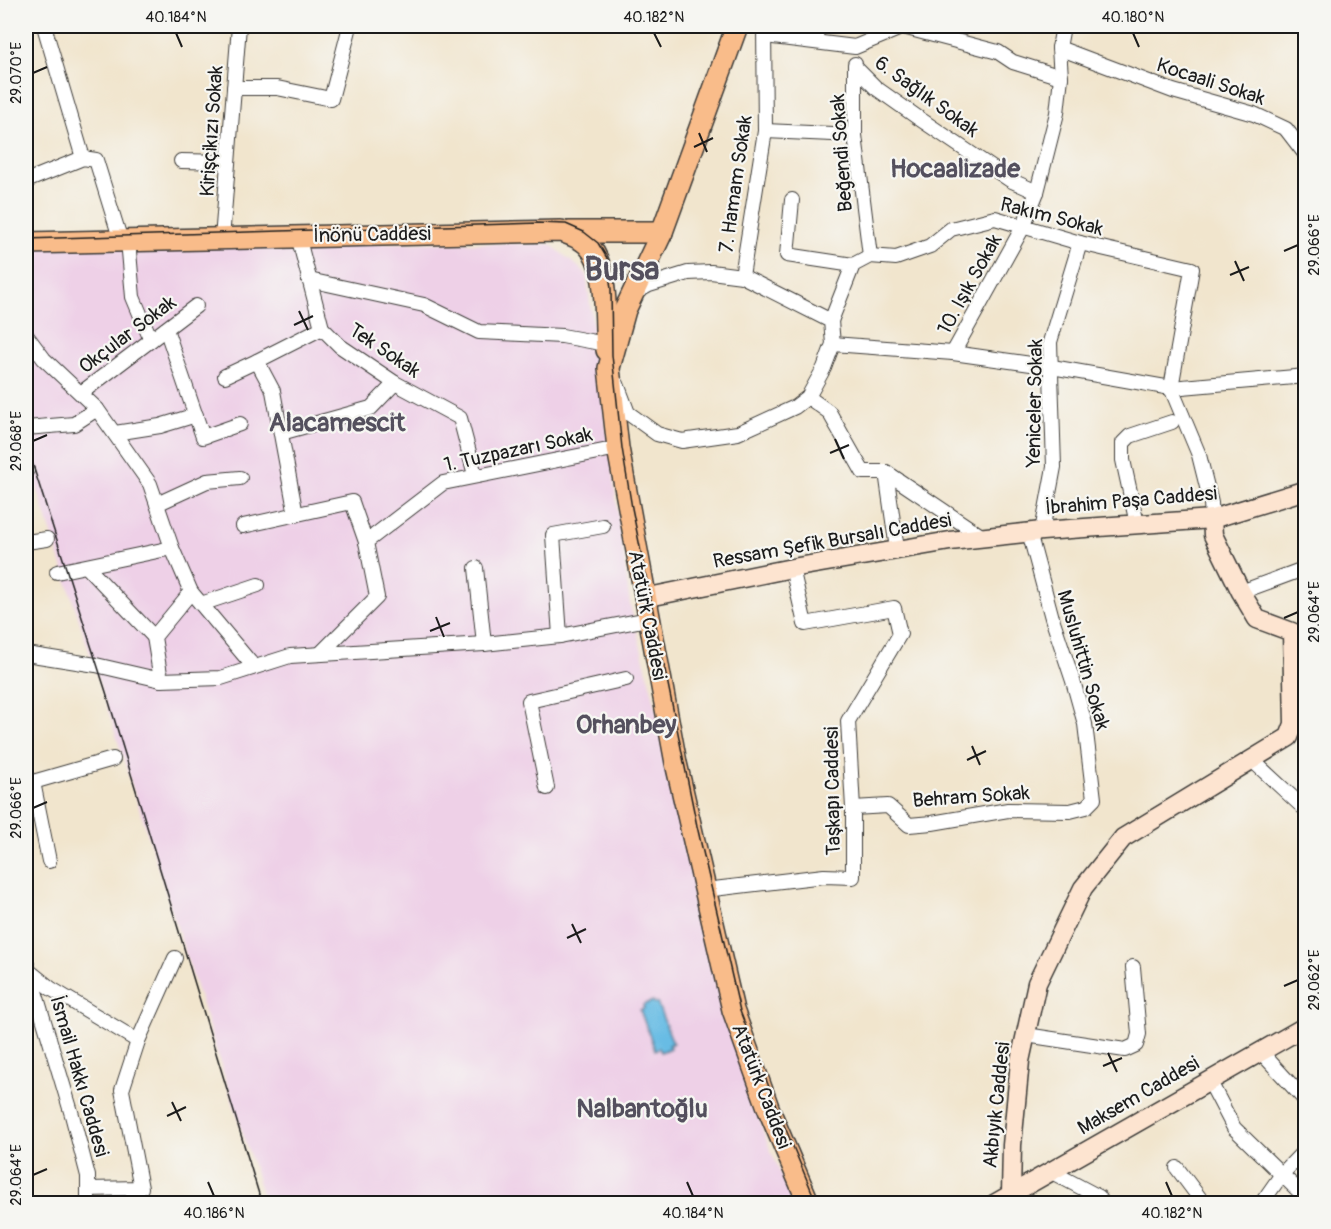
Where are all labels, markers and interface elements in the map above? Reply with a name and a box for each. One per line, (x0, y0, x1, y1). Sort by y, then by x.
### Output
text: 40.184°N (145, 8, 207, 27)
text: 40.182°N (624, 8, 684, 27)
text: 40.180°N (1102, 8, 1164, 27)
text: 29.070°E (7, 42, 26, 104)
street label: 6. Sağlık Sokak (870, 50, 984, 143)
street label: Kocaali Sokak (1153, 52, 1269, 111)
street label: Kirişçikızı Sokak (194, 64, 229, 197)
street label: Beğendi Sokak (825, 92, 858, 213)
street label: 7. Hamam Sokak (713, 113, 758, 255)
district label: Hocaalizade (890, 153, 1021, 185)
street label: Rakım Sokak (998, 192, 1107, 241)
text: 29.066°E (1305, 214, 1324, 276)
street label: İnönü Caddesi (313, 221, 431, 248)
street label: 10. Işık Sokak (932, 229, 1008, 339)
district label: Bursa (585, 250, 660, 290)
street label: Okçular Sokak (74, 289, 181, 379)
street label: Tek Sokak (344, 317, 426, 384)
street label: Yeniceler Sokak (1021, 338, 1048, 468)
district label: Alacamescit (269, 407, 406, 439)
text: 29.068°E (7, 411, 26, 471)
street label: 1. Tuzpazarı Sokak (442, 421, 595, 477)
street label: İbrahim Paşa Caddesi (1044, 481, 1218, 520)
street label: Ressam Şefik Bursalı Caddesi (711, 507, 953, 574)
street label: Atatürk Caddesi (623, 548, 672, 682)
text: 29.064°E (1305, 581, 1324, 643)
street label: Musluhittin Sokak (1052, 587, 1116, 734)
district label: Orhanbey (576, 709, 677, 741)
street label: Taşkapı Caddesi (819, 726, 846, 856)
text: 29.066°E (7, 777, 26, 839)
street label: Behram Sokak (912, 780, 1031, 813)
text: 29.062°E (1305, 949, 1324, 1011)
street label: İsmail Hakkı Caddesi (45, 993, 114, 1160)
street label: Atatürk Caddesi (726, 1020, 797, 1152)
street label: Akbıyık Caddesi (977, 1041, 1016, 1169)
street label: Maksem Caddesi (1073, 1050, 1204, 1140)
district label: Nalbantoğlu (576, 1093, 708, 1125)
text: 29.064°E (7, 1144, 26, 1206)
text: 40.186°N (183, 1204, 245, 1223)
text: 40.184°N (662, 1204, 724, 1223)
text: 40.182°N (1142, 1204, 1202, 1223)

